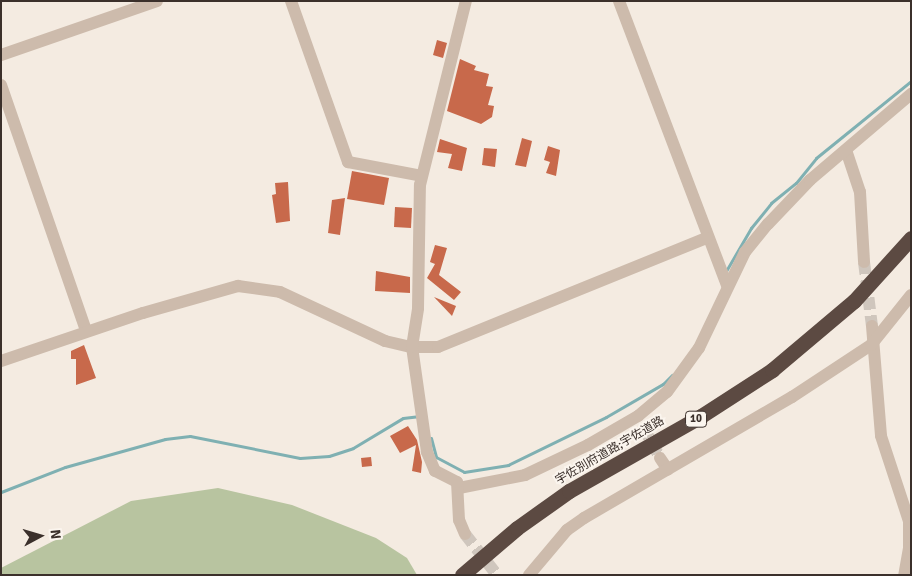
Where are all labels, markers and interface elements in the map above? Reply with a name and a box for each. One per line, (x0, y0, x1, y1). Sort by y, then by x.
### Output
road number: 10 (685, 410, 707, 428)
street label: 宇佐別府道路;宇佐道路 (553, 414, 667, 488)
north arrow (15, 511, 65, 561)
text: N (46, 529, 64, 540)

